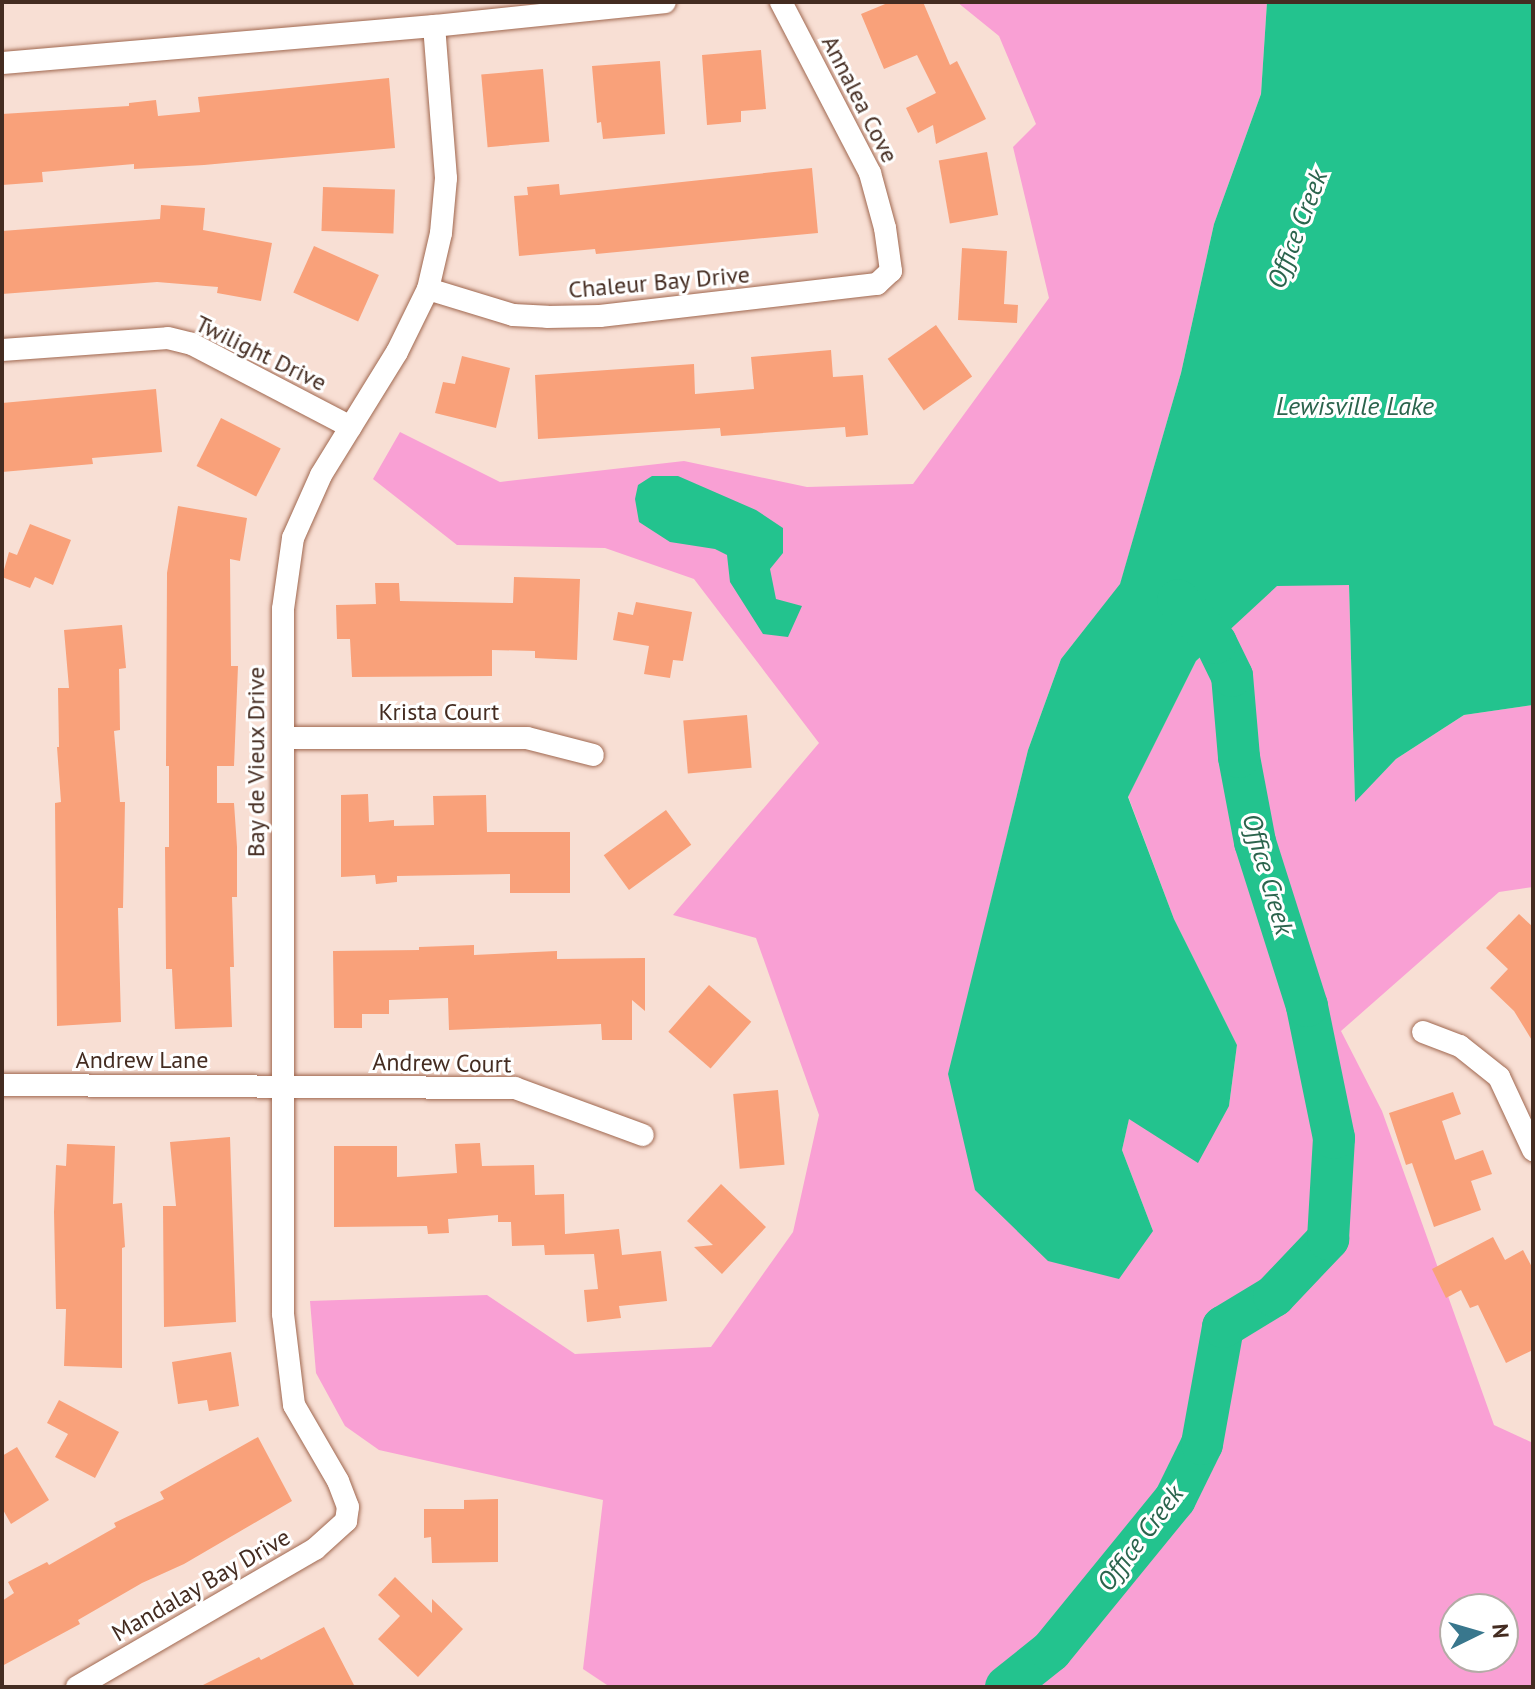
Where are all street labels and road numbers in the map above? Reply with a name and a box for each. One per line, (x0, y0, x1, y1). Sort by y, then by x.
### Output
street label: Annalea Cove (816, 31, 904, 167)
street label: Chaleur Bay Drive (567, 260, 751, 304)
street label: Twilight Drive (191, 309, 331, 397)
street label: Bay de Vieux Drive (242, 666, 270, 858)
street label: Krista Court (379, 698, 499, 726)
street label: Andrew Lane (75, 1046, 209, 1074)
street label: Andrew Court (372, 1047, 512, 1079)
street label: Mandalay Bay Drive (106, 1522, 296, 1648)

